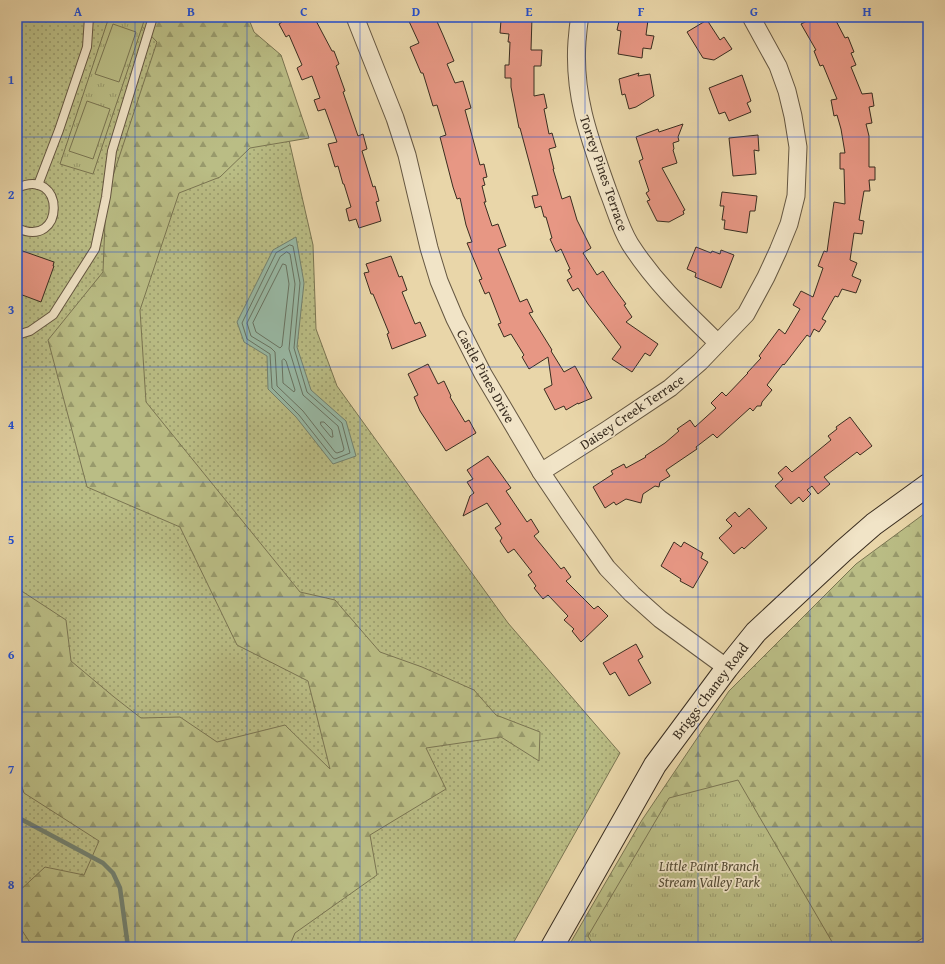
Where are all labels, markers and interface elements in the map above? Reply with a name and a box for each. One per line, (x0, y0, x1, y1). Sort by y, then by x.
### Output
text: A (74, 2, 83, 21)
text: B (187, 2, 195, 21)
text: C (300, 2, 308, 21)
text: D (412, 2, 420, 21)
text: E (526, 2, 533, 21)
text: F (638, 2, 645, 21)
text: G (750, 2, 758, 21)
text: H (862, 2, 872, 21)
text: 1 (8, 70, 14, 89)
street label: Torrey Pines Terrace (575, 112, 633, 234)
text: 2 (8, 185, 15, 204)
text: 3 (8, 300, 14, 319)
street label: Castle Pines Drive (452, 326, 520, 427)
street label: Daisey Creek Terrace (576, 369, 689, 455)
text: 4 (8, 415, 15, 434)
text: 5 (8, 530, 15, 549)
street label: Briggs Chaney Road (667, 638, 753, 743)
text: 6 (8, 645, 15, 664)
text: 7 (8, 760, 15, 779)
park label: Little Paint Branch Stream Valley Park (658, 856, 760, 892)
text: 8 (8, 875, 15, 894)

